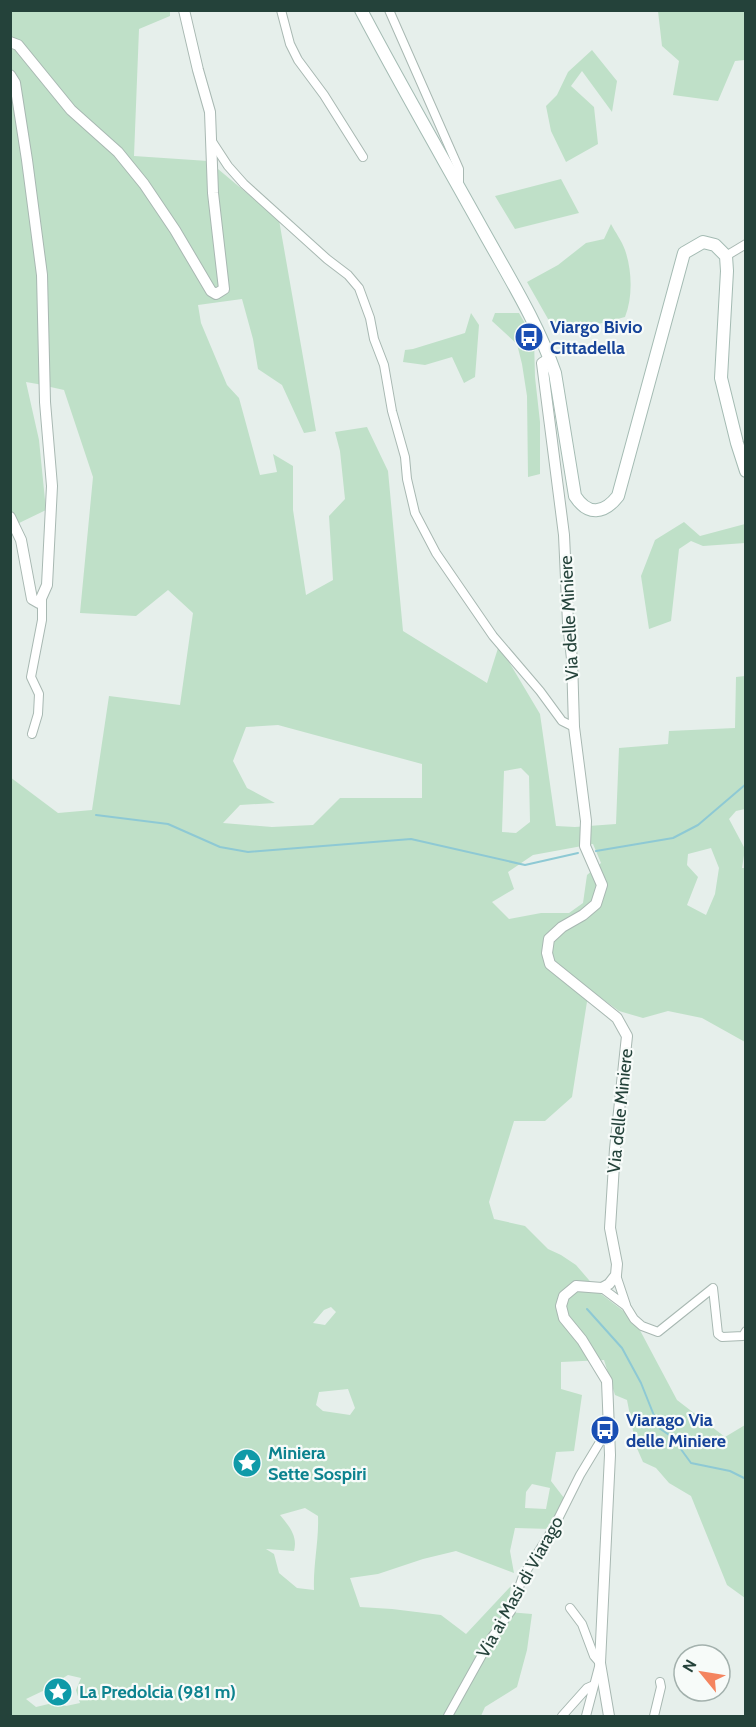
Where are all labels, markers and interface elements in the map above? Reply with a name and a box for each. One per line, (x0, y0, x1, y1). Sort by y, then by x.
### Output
place label: Viargo Bivio Cittadella (550, 316, 642, 359)
bus stop icon: Viargo Bivio Cittadella (513, 321, 545, 353)
street label: Via delle Miniere (555, 555, 583, 681)
street label: Via delle Miniere (603, 1048, 637, 1174)
place label: Viarago Via delle Miniere (626, 1409, 726, 1452)
bus stop icon: Viarago Via delle Miniere (589, 1414, 621, 1446)
place label: Miniera Sette Sospiri (268, 1442, 367, 1485)
place icon: Miniera Sette Sospiri (231, 1447, 263, 1479)
street label: Via ai Masi di Viarago (472, 1512, 568, 1662)
north arrow (672, 1643, 732, 1703)
text: N (678, 1656, 700, 1675)
place icon: La Predolcia (981 m) (42, 1676, 74, 1708)
place label: La Predolcia (981 m) (79, 1681, 236, 1703)

